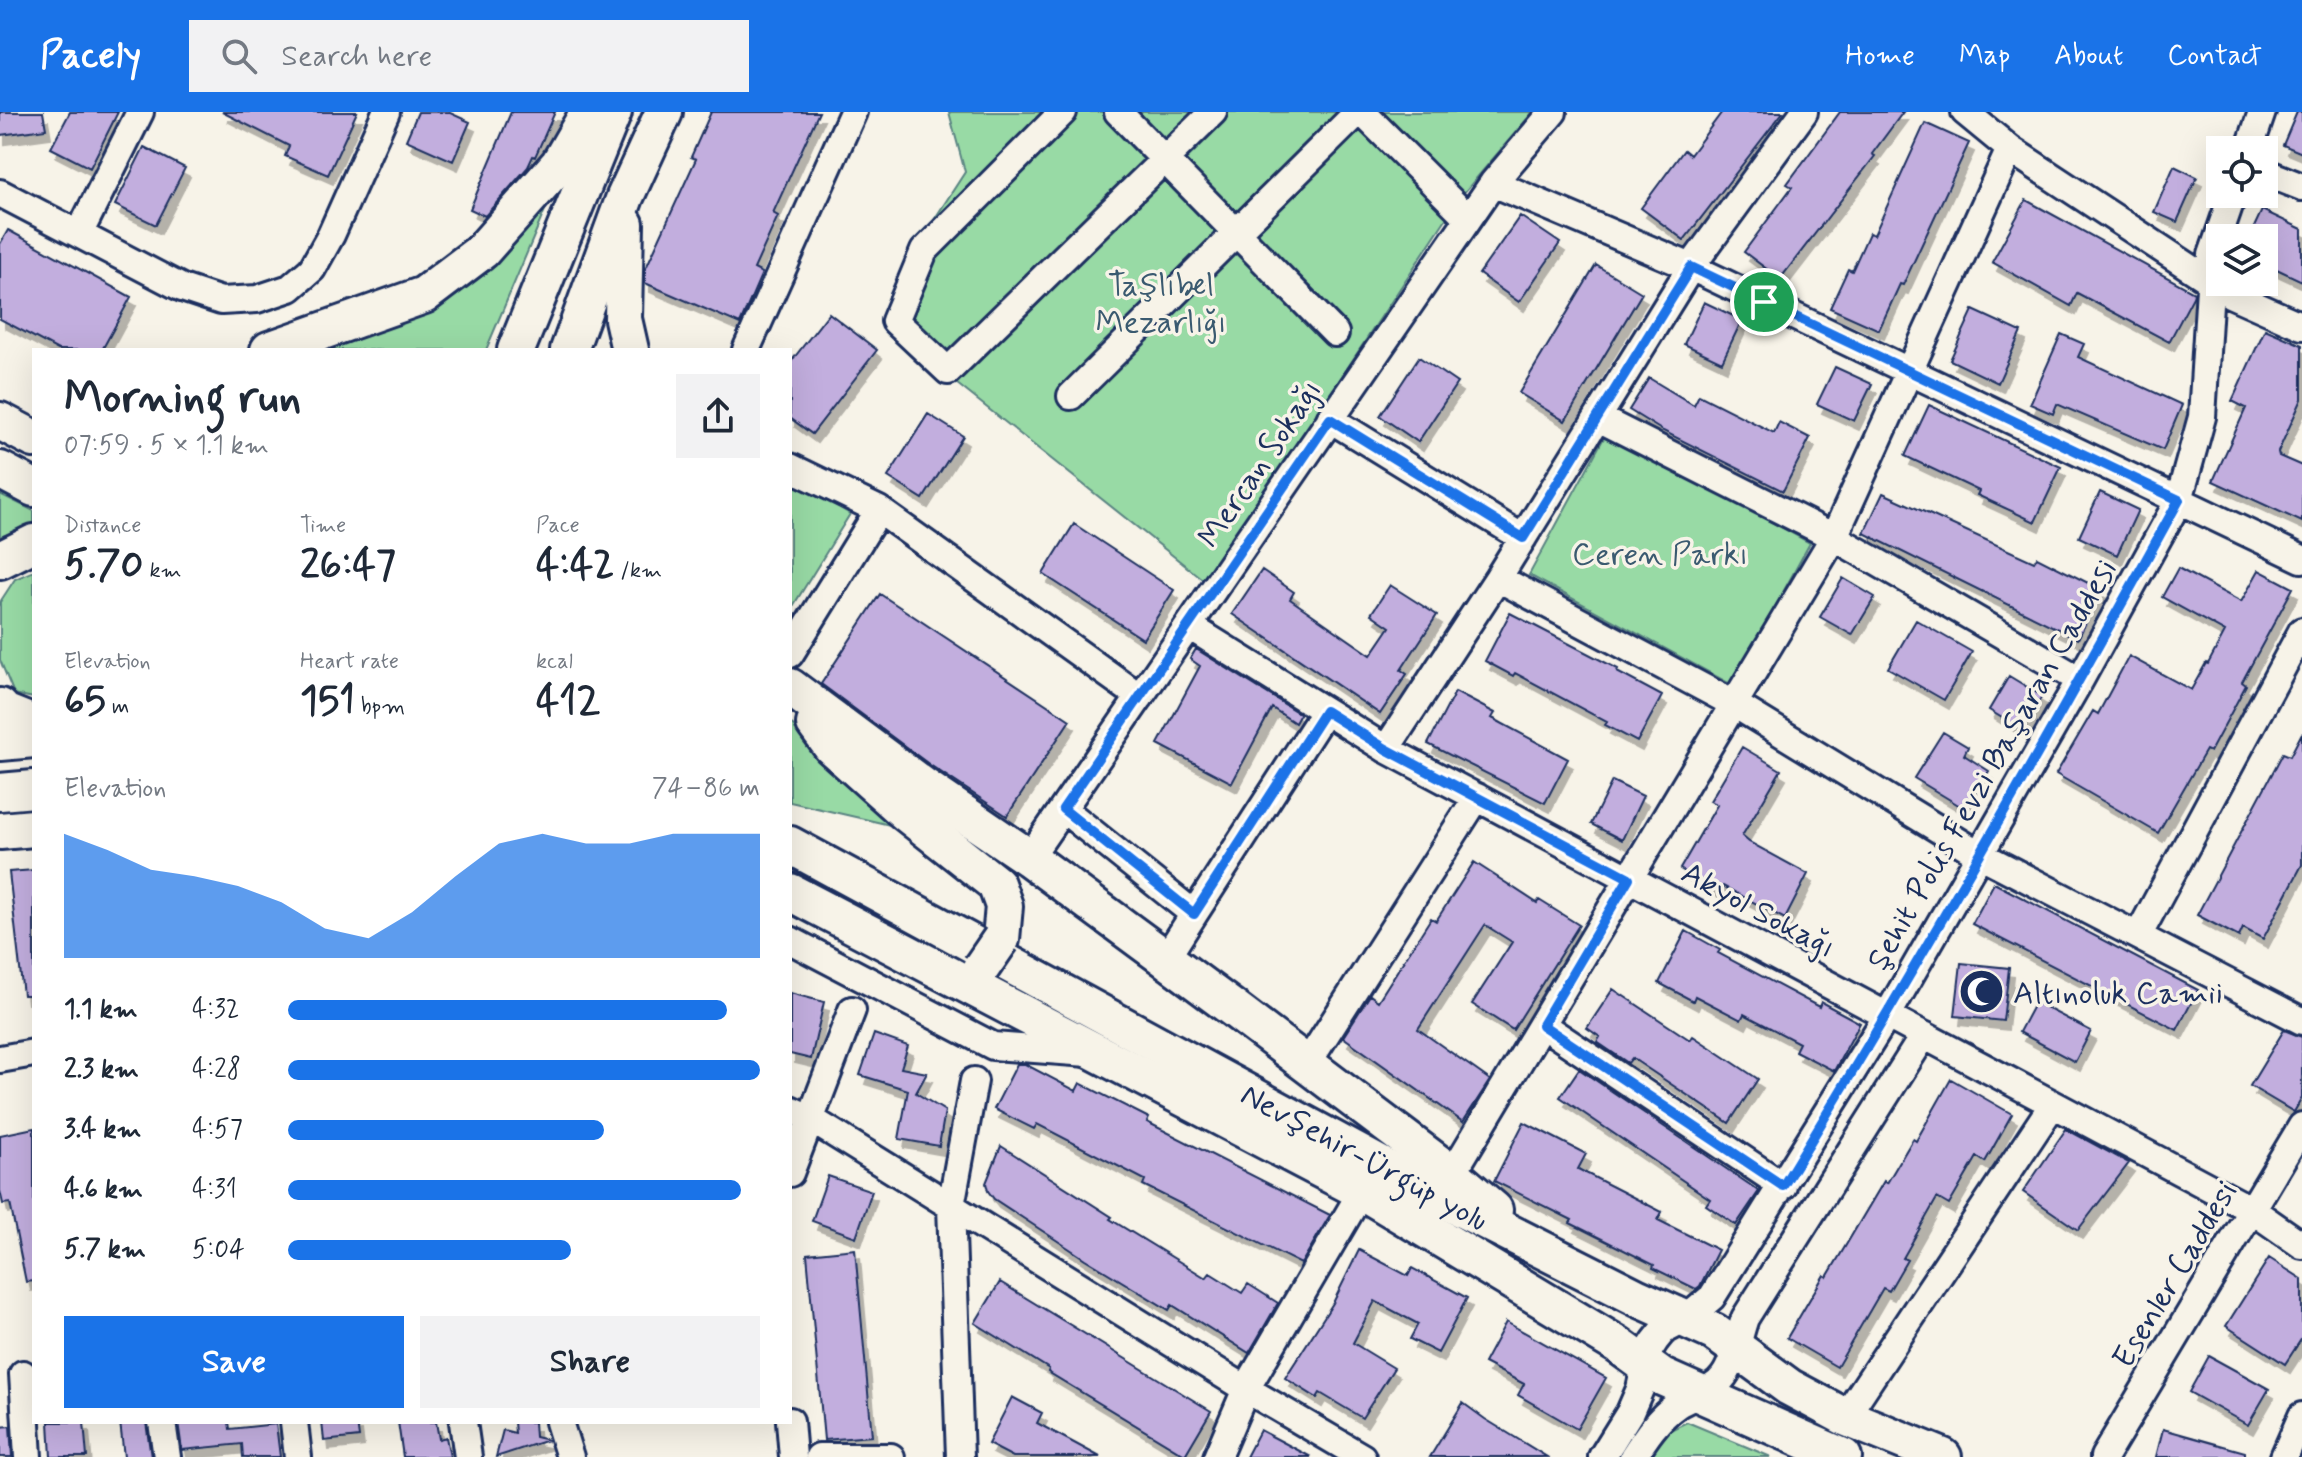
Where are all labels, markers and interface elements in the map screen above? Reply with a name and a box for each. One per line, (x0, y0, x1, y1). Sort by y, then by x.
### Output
search box (189, 20, 749, 92)
text: Pacely (40, 32, 141, 81)
icon: search (217, 34, 261, 78)
text: Search here (281, 37, 432, 76)
text: Home (1845, 38, 1915, 75)
text: Map (1959, 38, 2010, 75)
text: About (2054, 38, 2123, 75)
text: Contact (2167, 38, 2262, 75)
map controls (2206, 136, 2278, 296)
button: locate (2206, 136, 2278, 208)
button: layers (2206, 224, 2278, 296)
park label: Taşlıbel Mezarlığı (1095, 265, 1227, 344)
pin (1730, 268, 1798, 336)
icon: arrive (1742, 280, 1786, 324)
text: Morning run (64, 370, 301, 428)
street label: Mercan Sokağı (1189, 372, 1332, 556)
button: share (676, 374, 760, 458)
text: 07:59 · 5 × 1.1 km (64, 429, 269, 463)
text: Distance (64, 512, 141, 540)
text: Time (300, 512, 346, 540)
text: Pace (536, 512, 580, 540)
park label: Ceren Parkı (1572, 534, 1748, 576)
text: 5.70 (64, 540, 143, 592)
text: 26:47 (300, 540, 396, 592)
text: 4:42 (536, 540, 614, 592)
street label: Şehit Polis Fevzi Başaran Caddesi (1858, 552, 2128, 978)
text: km (143, 557, 182, 585)
text: /km (614, 557, 662, 585)
text: Elevation (64, 648, 151, 676)
text: Heart rate (300, 648, 399, 676)
text: kcal (536, 648, 573, 676)
text: 65 (64, 676, 106, 728)
text: 151 (300, 676, 355, 728)
text: 412 (536, 676, 600, 728)
text: m (106, 693, 129, 721)
text: bpm (355, 693, 405, 721)
text: Elevation (64, 772, 166, 806)
text: 74–86 m (652, 772, 760, 806)
street label: Akyol Sokağı (1674, 853, 1842, 969)
mosque icon: Altınoluk Camii (1958, 968, 2006, 1016)
place label: Altınoluk Camii (2013, 973, 2223, 1015)
text: 1.1 km (64, 993, 138, 1027)
text: 4:32 (192, 993, 240, 1027)
text: 2.3 km (64, 1053, 139, 1087)
text: 4:28 (192, 1053, 241, 1087)
street label: Nevşehir-Ürgüp yolu (1233, 1074, 1495, 1242)
text: 3.4 km (64, 1113, 141, 1147)
text: 4:57 (192, 1113, 243, 1147)
text: 4.6 km (64, 1173, 143, 1207)
text: 4:31 (192, 1173, 237, 1207)
street label: Esenler Caddesi (2103, 1174, 2248, 1376)
text: 5.7 km (64, 1233, 146, 1267)
text: 5:04 (192, 1233, 245, 1267)
button: Save (64, 1316, 404, 1408)
button: Share (420, 1316, 760, 1408)

